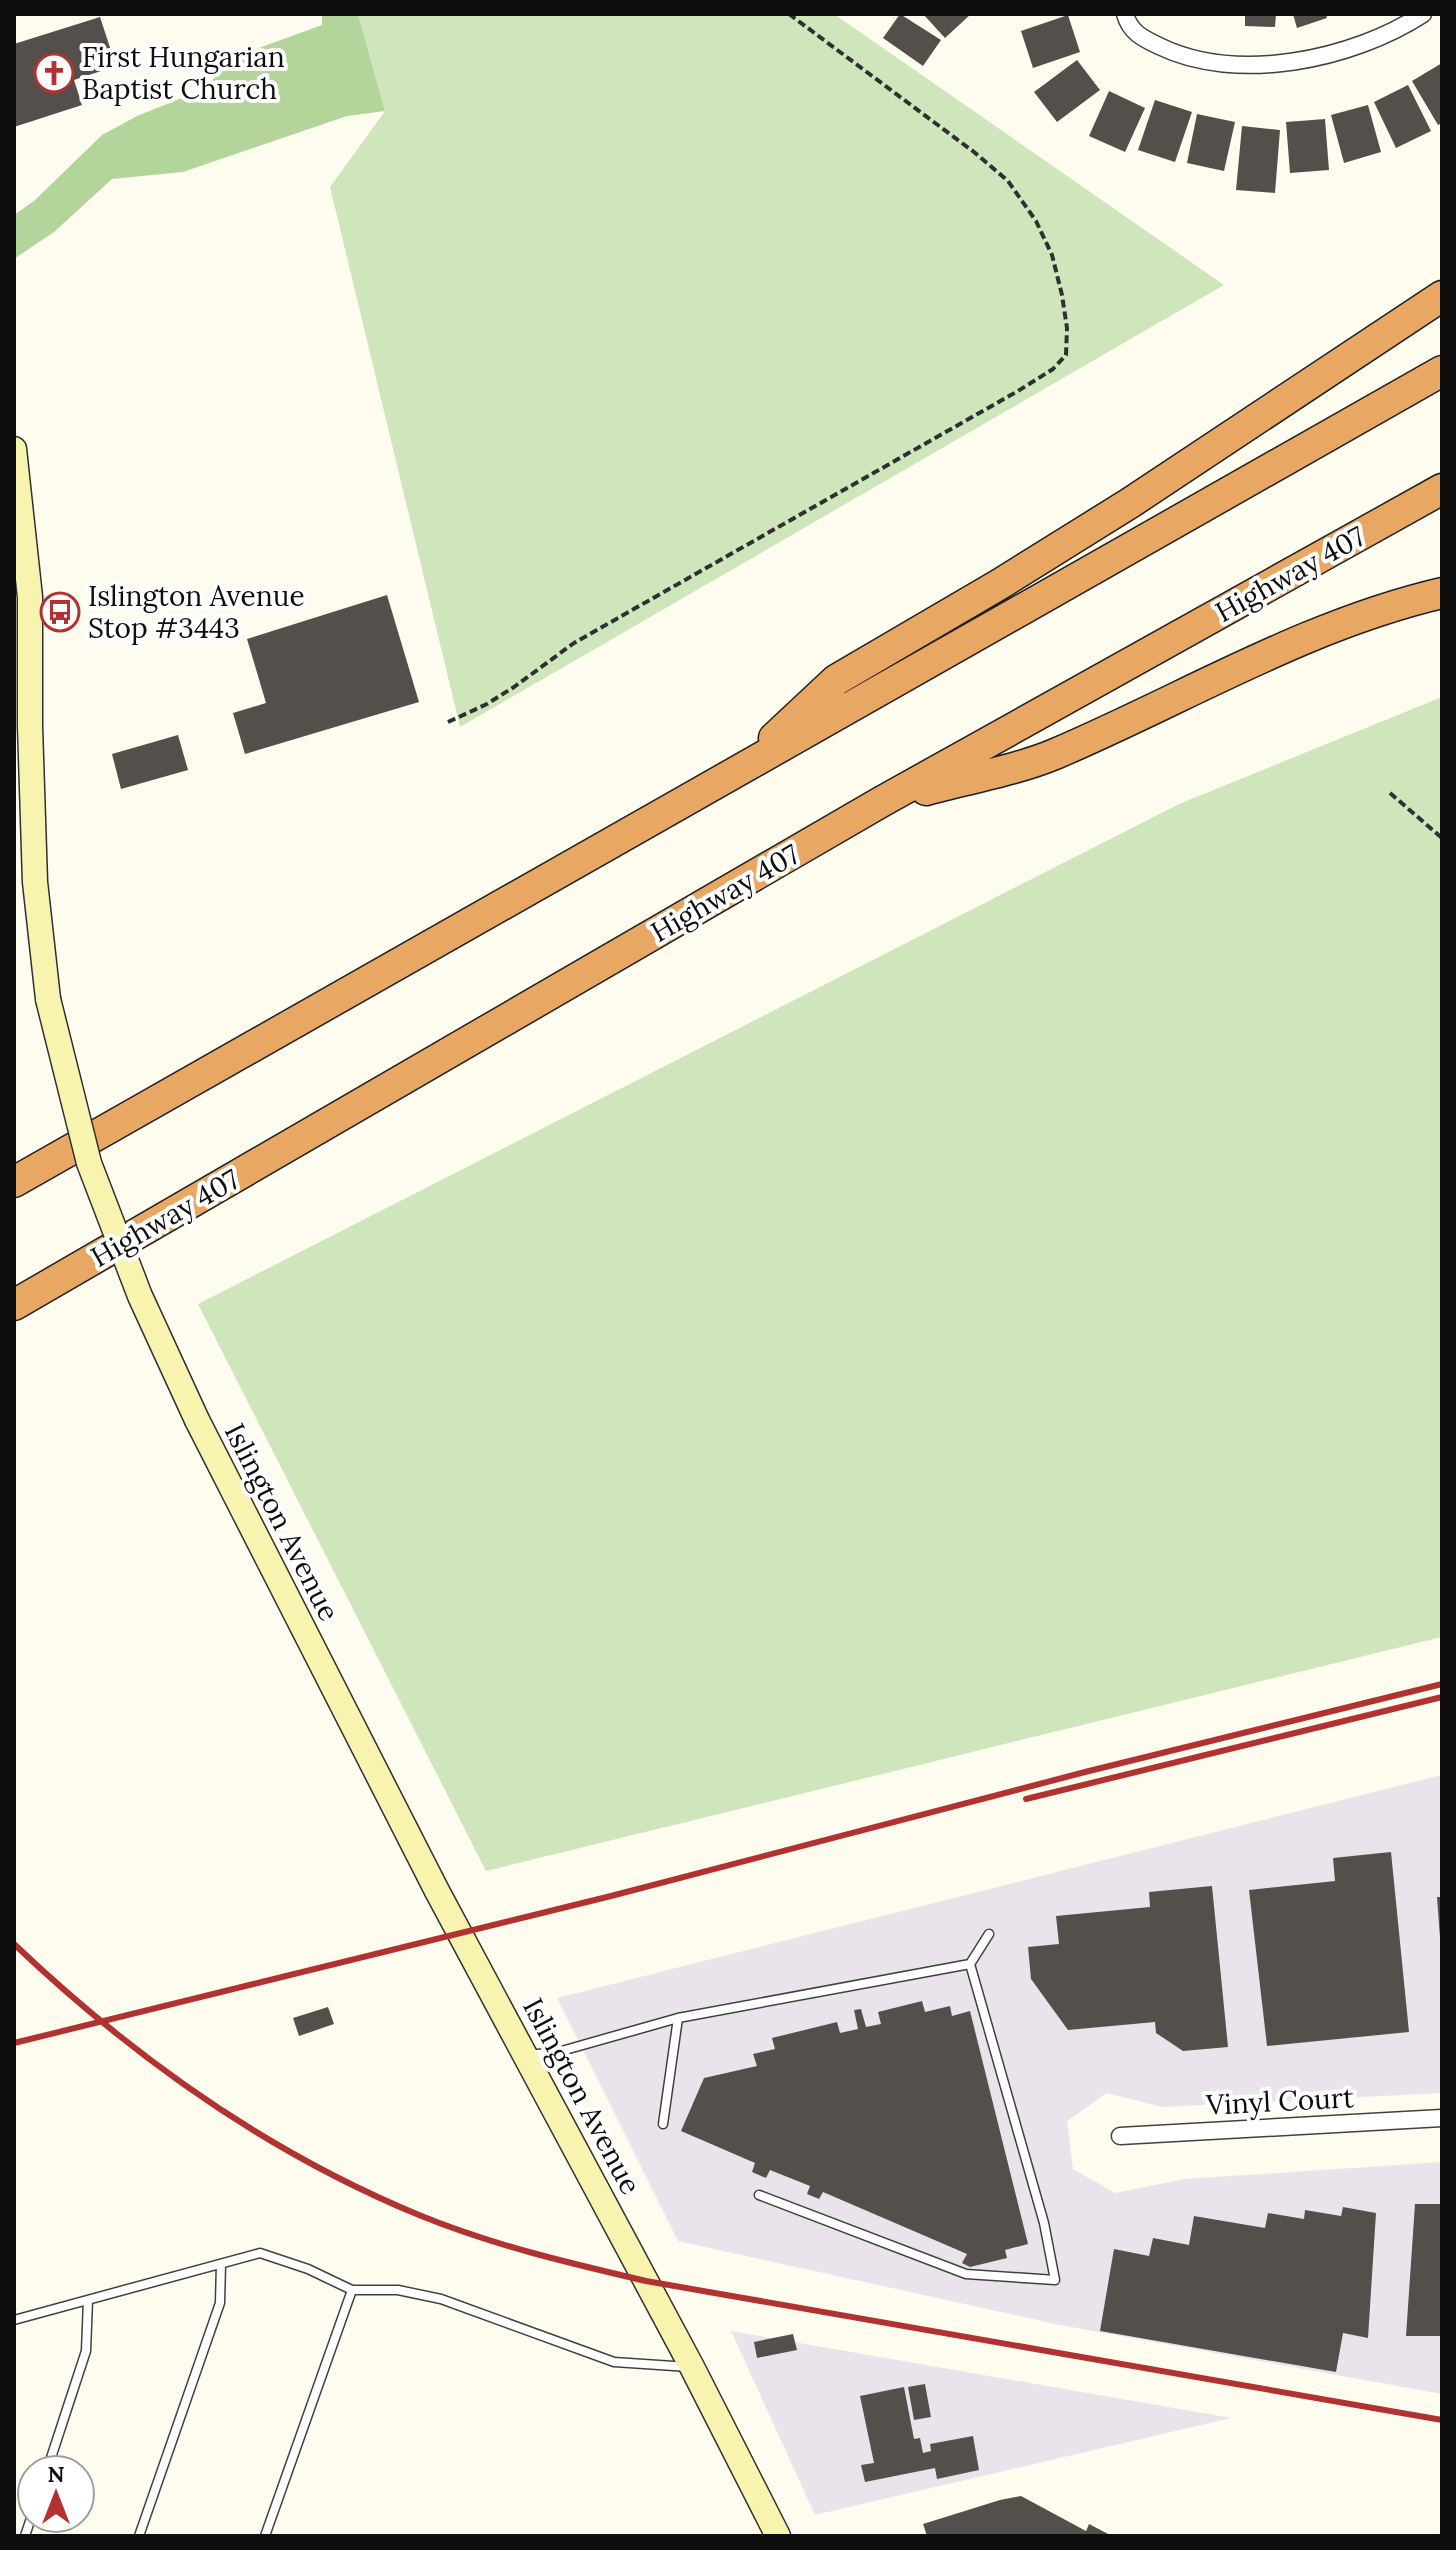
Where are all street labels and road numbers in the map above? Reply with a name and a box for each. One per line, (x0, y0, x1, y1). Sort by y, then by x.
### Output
street label: Highway 407 (1209, 518, 1371, 630)
street label: Highway 407 (644, 836, 806, 950)
street label: Highway 407 (84, 1161, 246, 1275)
street label: Islington Avenue (217, 1417, 347, 1627)
street label: Islington Avenue (515, 1992, 649, 2200)
street label: Vinyl Court (1204, 2079, 1355, 2123)

